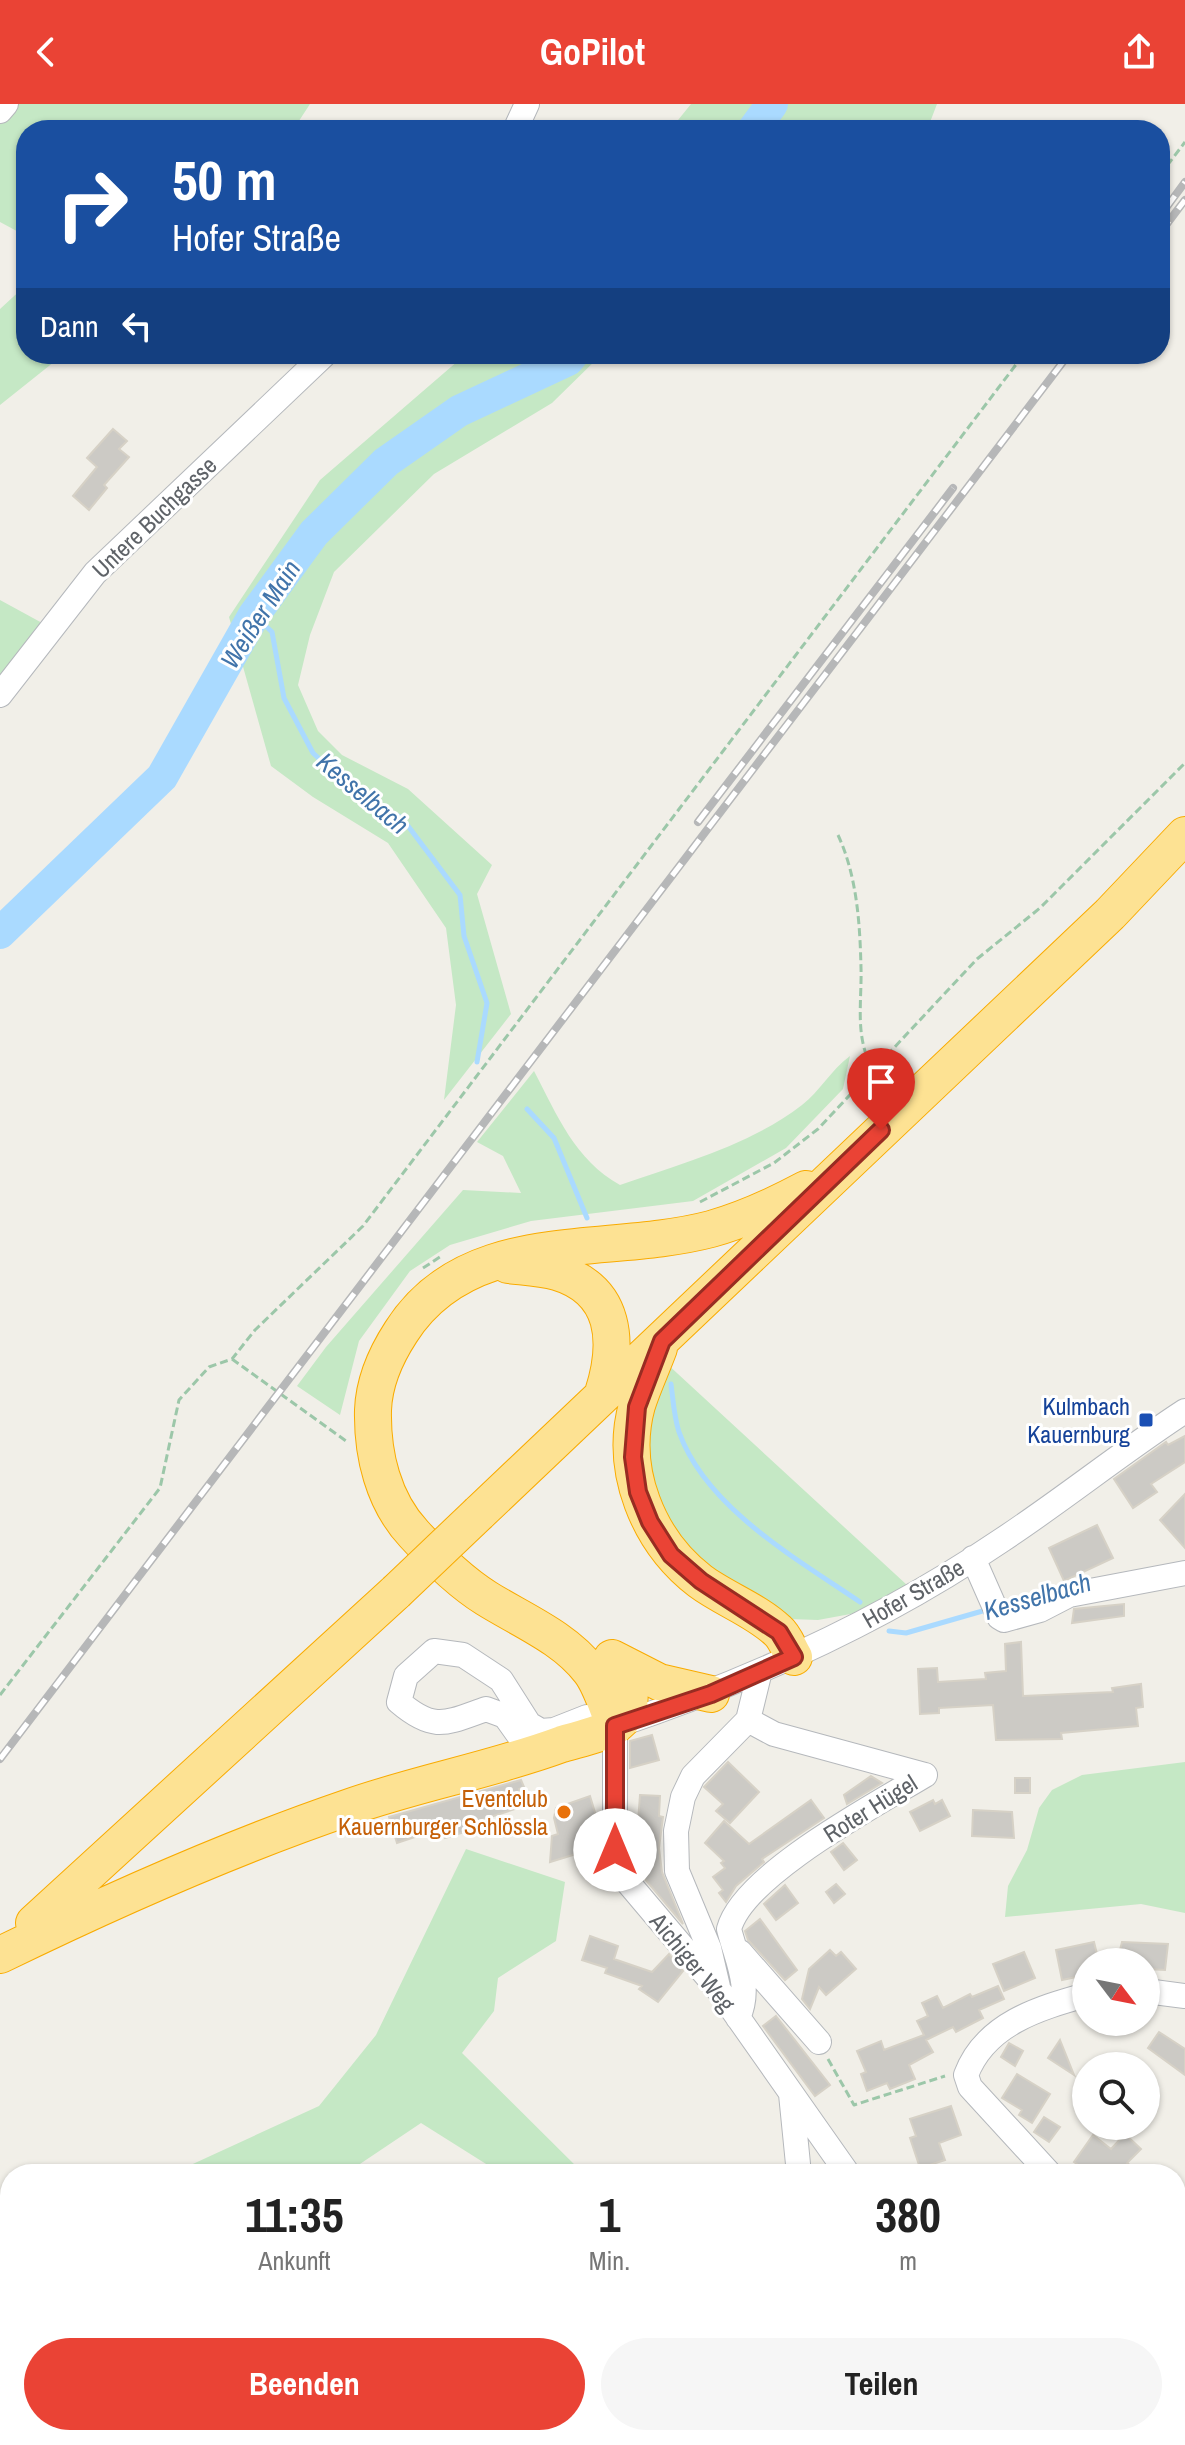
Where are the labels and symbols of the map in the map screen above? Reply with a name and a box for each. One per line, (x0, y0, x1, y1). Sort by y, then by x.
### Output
street label: Untere Buchgasse (85, 449, 223, 585)
water label: Weißer Main (212, 553, 308, 675)
water label: Kesselbach (310, 744, 416, 842)
pin (847, 1048, 915, 1130)
place label: Kulmbach Kauernburg (1027, 1390, 1130, 1450)
marker: Kulmbach Kauernburg (1137, 1411, 1155, 1429)
street label: Hofer Straße (856, 1551, 970, 1635)
water label: Kesselbach (979, 1564, 1095, 1628)
street label: Roter Hügel (817, 1767, 923, 1849)
place label: Eventclub Kauernburger Schlössla (338, 1782, 548, 1842)
marker: Eventclub Kauernburger Schlössla (555, 1803, 573, 1821)
position arrow (573, 1808, 657, 1892)
street label: Aichiger Weg (643, 1905, 743, 2018)
north arrow (1072, 1948, 1160, 2036)

